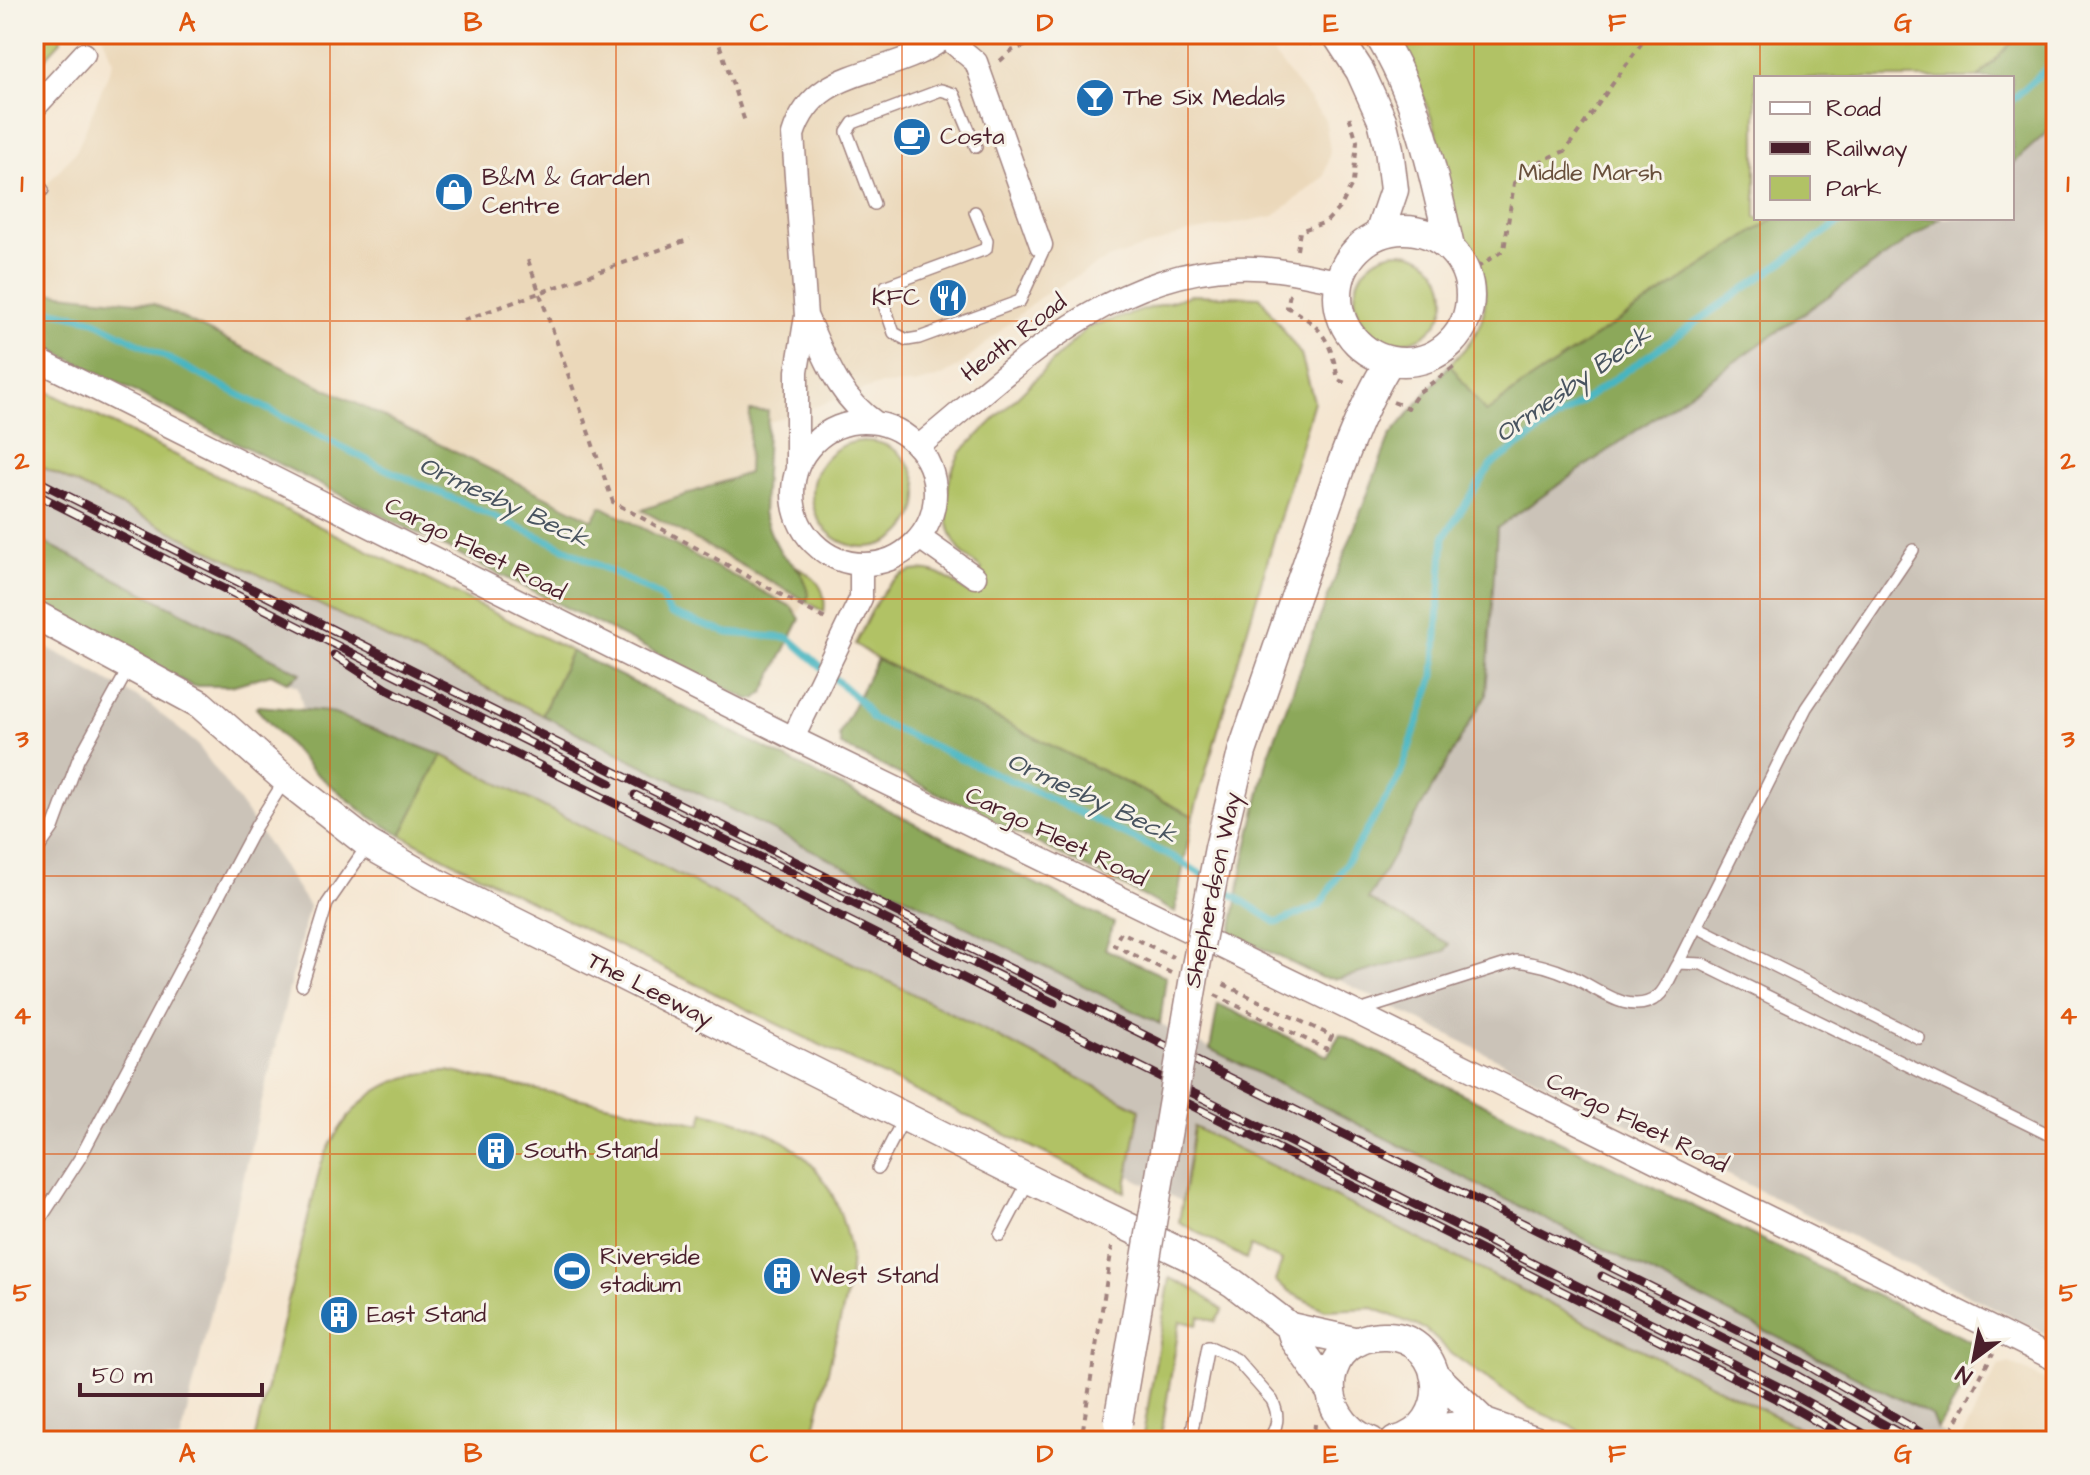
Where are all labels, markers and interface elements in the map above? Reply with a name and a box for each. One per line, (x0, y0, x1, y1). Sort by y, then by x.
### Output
text: A (179, 5, 196, 41)
text: B (464, 5, 483, 41)
text: C (750, 5, 769, 41)
text: D (1037, 5, 1054, 41)
text: E (1323, 5, 1339, 41)
text: F (1608, 5, 1627, 41)
text: G (1894, 5, 1912, 41)
legend (1754, 76, 2014, 220)
bar icon: The Six Medals (1074, 77, 1116, 119)
place label: The Six Medals (1123, 81, 1286, 115)
text: Road (1826, 92, 1881, 126)
cafe icon: Costa (891, 116, 933, 158)
place label: Costa (940, 120, 1004, 154)
text: Railway (1826, 132, 1908, 167)
park label: Middle Marsh (1518, 156, 1662, 190)
place label: B&M & Garden Centre (482, 161, 650, 223)
text: 1 (20, 166, 24, 202)
text: 1 (2066, 166, 2070, 202)
shop icon: B&M & Garden Centre (433, 171, 475, 213)
text: Park (1826, 172, 1882, 206)
restaurant icon: KFC (927, 277, 969, 319)
place label: KFC (872, 281, 920, 315)
street label: Heath Road (954, 286, 1074, 390)
water label: Ormesby Beck (1488, 316, 1660, 452)
text: 2 (14, 443, 30, 479)
text: 2 (2060, 443, 2076, 479)
water label: Ormesby Beck (413, 447, 596, 558)
street label: Cargo Fleet Road (378, 489, 571, 610)
text: 3 (14, 721, 29, 757)
text: 3 (2060, 721, 2075, 757)
water label: Ormesby Beck (1001, 743, 1184, 854)
street label: Cargo Fleet Road (959, 778, 1153, 897)
street label: Shepherdson Way (1176, 789, 1251, 991)
street label: The Leeway (581, 944, 719, 1037)
text: 4 (13, 998, 31, 1034)
text: 4 (2059, 998, 2077, 1034)
street label: Cargo Fleet Road (1540, 1064, 1734, 1183)
building icon: South Stand (475, 1130, 517, 1172)
place label: South Stand (524, 1134, 658, 1168)
place label: Riverside stadium (600, 1240, 700, 1302)
sports icon: Riverside stadium (551, 1250, 593, 1292)
building icon: West Stand (761, 1255, 803, 1297)
place label: West Stand (810, 1259, 939, 1293)
text: 5 (13, 1275, 32, 1311)
text: 5 (2059, 1275, 2078, 1311)
building icon: East Stand (318, 1294, 360, 1336)
place label: East Stand (367, 1298, 486, 1332)
north arrow (1934, 1319, 2014, 1399)
scale bar (80, 1347, 262, 1397)
text: N (1950, 1358, 1978, 1391)
text: 50 m (92, 1359, 153, 1393)
text: A (179, 1436, 196, 1472)
text: B (464, 1436, 483, 1472)
text: C (750, 1436, 769, 1472)
text: D (1037, 1436, 1054, 1472)
text: E (1323, 1436, 1339, 1472)
text: F (1608, 1436, 1627, 1472)
text: G (1894, 1436, 1912, 1472)

